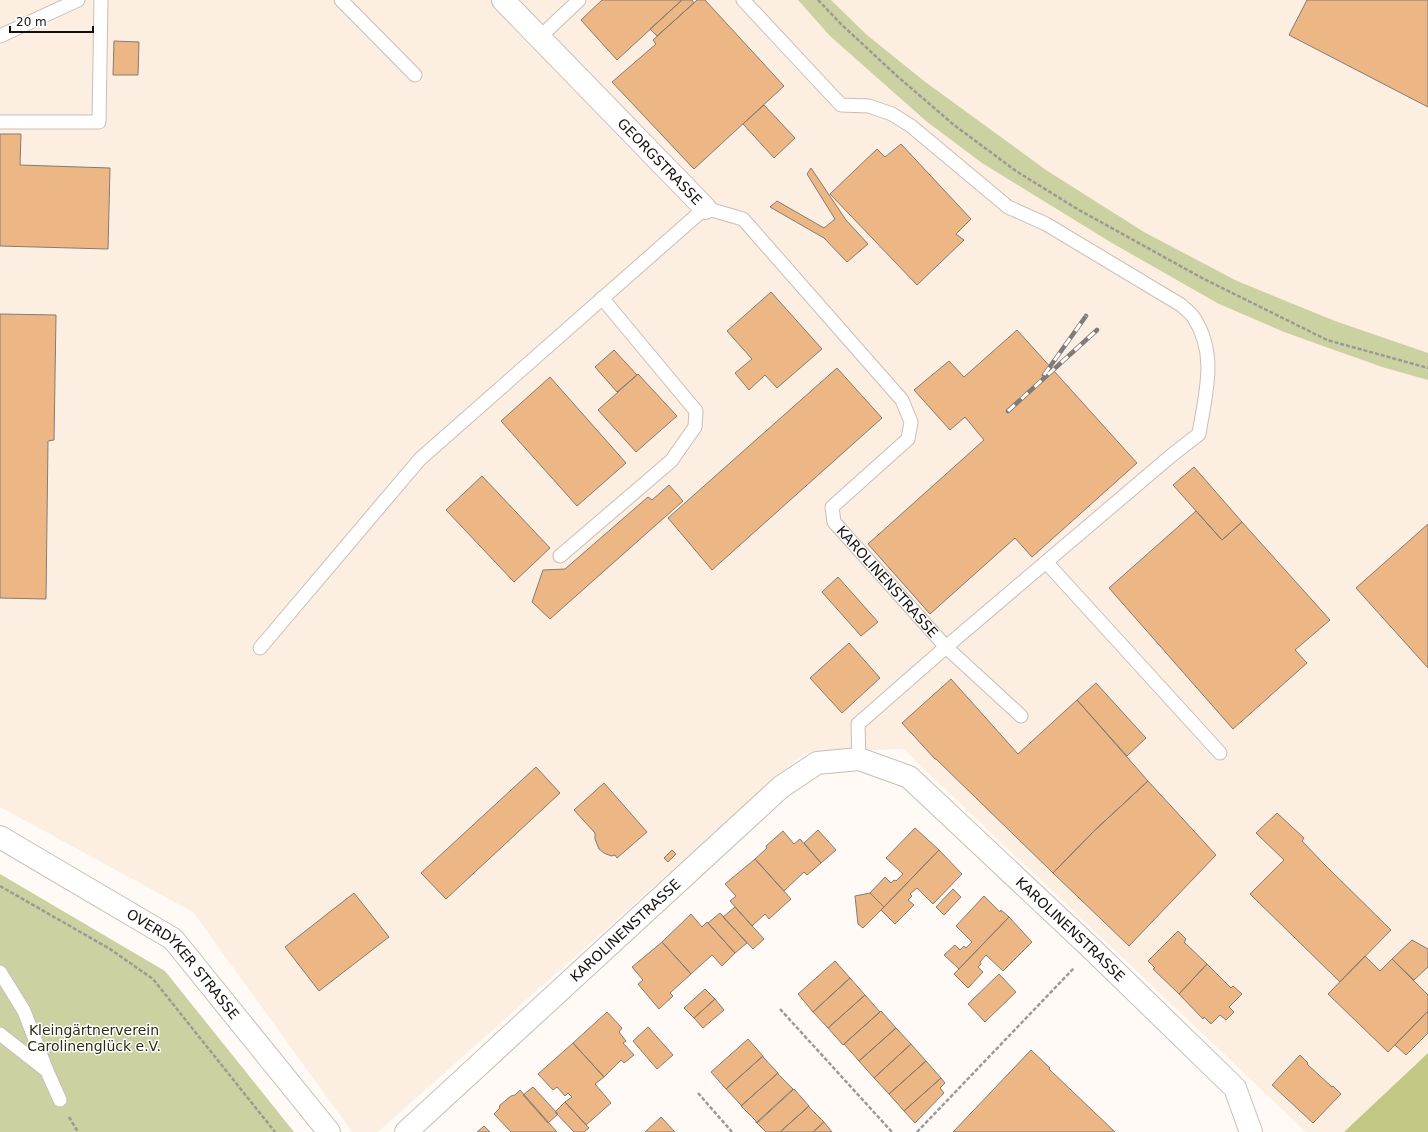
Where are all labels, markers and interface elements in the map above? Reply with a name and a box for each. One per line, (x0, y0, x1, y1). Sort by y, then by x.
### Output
scale bar (10, 8, 93, 34)
text: 20 m (16, 15, 47, 29)
street label: GEORGSTRASSE (614, 115, 705, 208)
street label: KAROLINENSTRASSE (833, 523, 941, 640)
street label: KAROLINENSTRASSE (1013, 874, 1128, 984)
street label: KAROLINENSTRASSE (567, 876, 684, 985)
street label: OVERDYKER STRASSE (124, 906, 242, 1022)
park label: Kleingärtnerverein Carolinenglück e.V. (27, 1022, 161, 1054)

